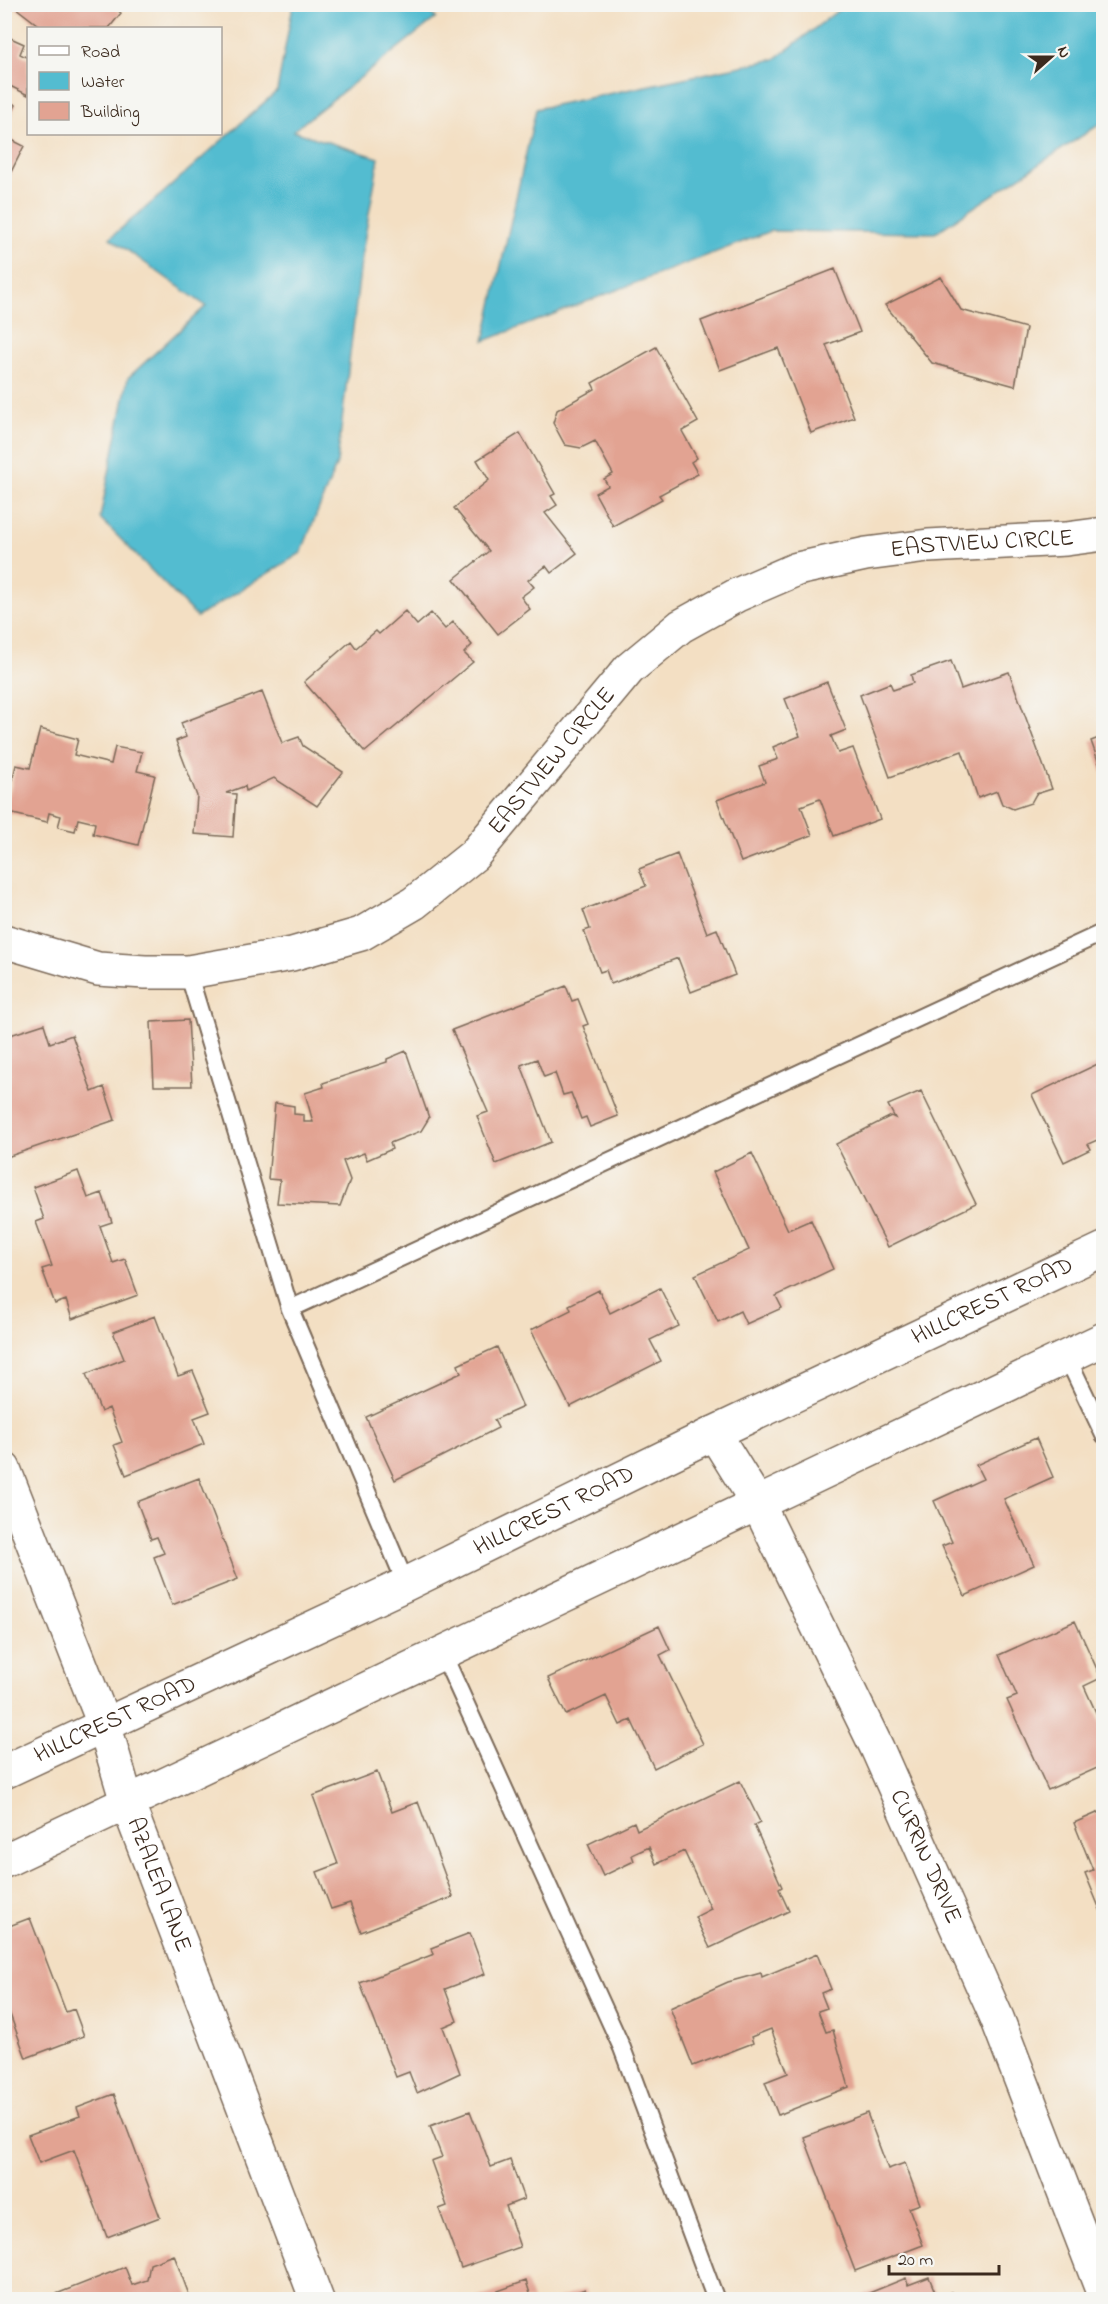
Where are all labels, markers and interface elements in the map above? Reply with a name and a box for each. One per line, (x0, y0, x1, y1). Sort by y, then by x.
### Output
legend (27, 27, 222, 135)
north arrow (1021, 27, 1081, 87)
text: Road (81, 40, 120, 66)
text: N (1050, 43, 1076, 62)
text: Water (81, 70, 125, 96)
text: Building (80, 100, 140, 127)
street label: EASTVIEW CIRCLE (888, 521, 1076, 568)
street label: EASTVIEW CIRCLE (480, 679, 624, 843)
street label: HILLCREST ROAD (906, 1248, 1079, 1355)
street label: HILLCREST ROAD (468, 1457, 641, 1566)
street label: HILLCREST ROAD (29, 1667, 202, 1773)
street label: CURRIN DRIVE (880, 1784, 971, 1930)
street label: AZALEA LANE (117, 1812, 200, 1957)
scale bar (889, 2238, 998, 2276)
text: 20 m (898, 2248, 933, 2274)

